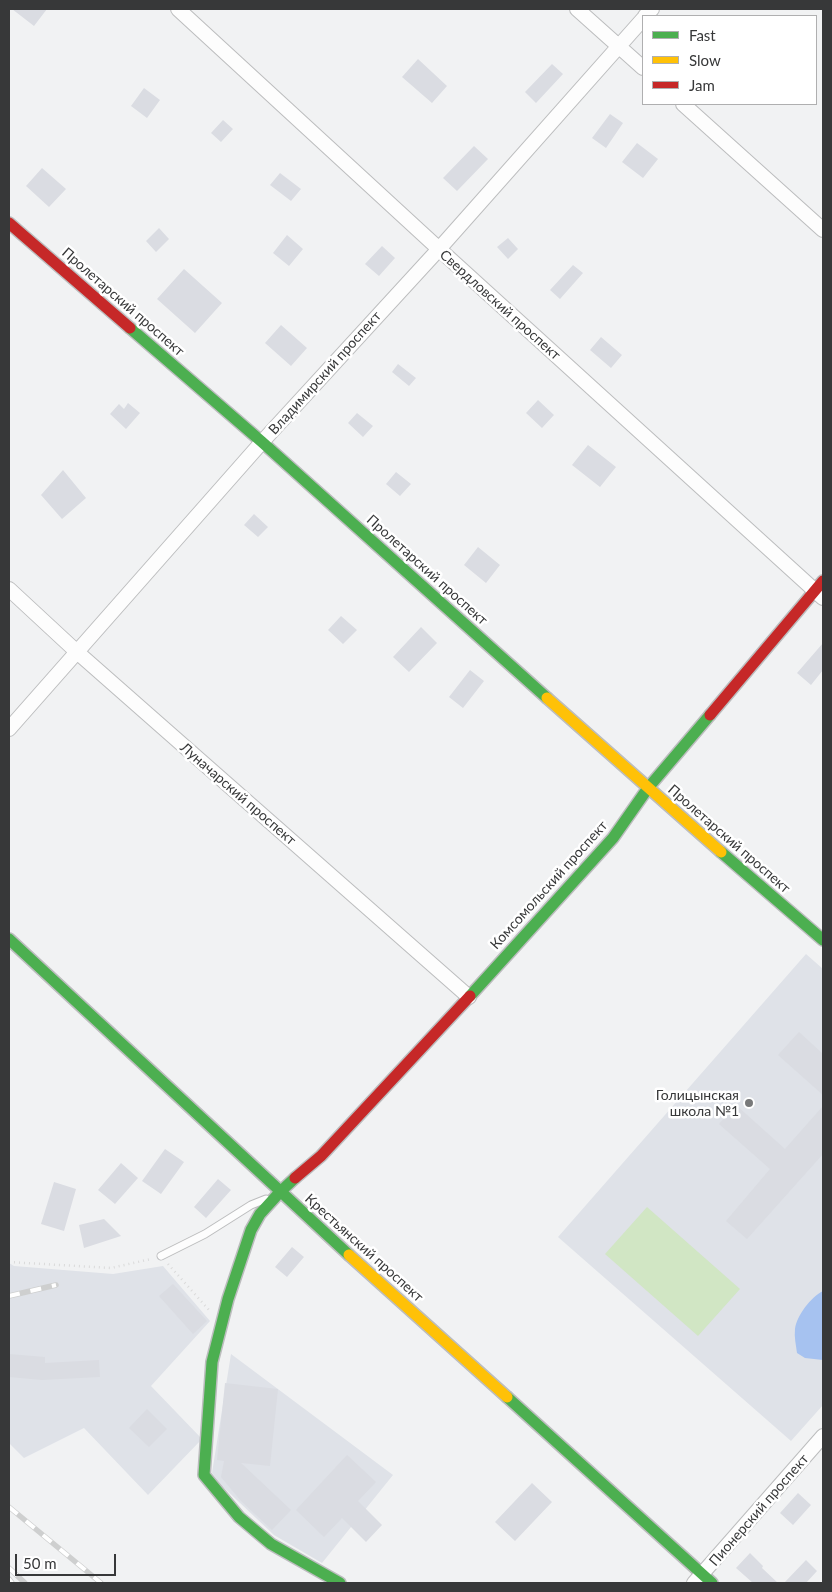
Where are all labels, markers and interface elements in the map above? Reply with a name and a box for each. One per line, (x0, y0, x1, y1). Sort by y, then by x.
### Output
legend (642, 15, 817, 105)
text: Fast (689, 26, 716, 44)
text: Slow (689, 51, 721, 69)
text: Jam (689, 76, 715, 94)
street label: Пролетарский проспект (58, 244, 188, 360)
street label: Свердловский проспект (436, 246, 564, 364)
street label: Владимирский проспект (265, 308, 385, 438)
street label: Пролетарский проспект (363, 511, 491, 629)
street label: Луначарский проспект (177, 739, 299, 849)
street label: Пролетарский проспект (664, 781, 794, 897)
street label: Комсомольский проспект (487, 817, 611, 953)
place label: Голицынская школа №1 (656, 1087, 739, 1120)
marker: Голицынская школа №1 (743, 1097, 755, 1109)
street label: Крестьянский проспект (301, 1190, 427, 1306)
street label: Пионерский проспект (706, 1451, 812, 1569)
scale bar (18, 1544, 119, 1576)
text: 50 m (23, 1554, 57, 1572)

